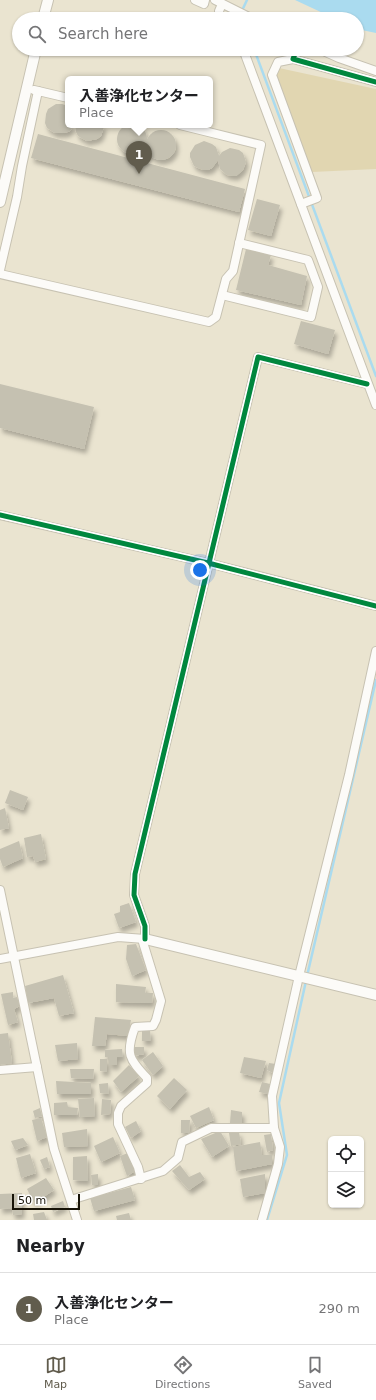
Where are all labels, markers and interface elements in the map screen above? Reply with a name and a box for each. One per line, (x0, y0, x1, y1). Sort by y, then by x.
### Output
search box (12, 12, 364, 56)
icon: search (26, 23, 48, 45)
text: Search here (58, 25, 148, 43)
popup (65, 76, 213, 128)
text: 入善浄化センター (79, 87, 199, 105)
text: Place (79, 105, 114, 120)
pin: 1 (126, 141, 152, 174)
your location (190, 560, 210, 580)
map controls (328, 1136, 364, 1208)
button: locate (328, 1136, 364, 1172)
button: layers (328, 1172, 364, 1208)
scale bar (12, 1192, 80, 1211)
text: 50 m (18, 1194, 46, 1207)
text: Nearby (16, 1236, 85, 1256)
text: 入善浄化センター (54, 1294, 174, 1312)
text: 1 (24, 1301, 34, 1316)
text: 290 m (318, 1301, 360, 1316)
text: Place (54, 1312, 89, 1327)
tab: Map (44, 1354, 67, 1391)
tab: Directions (155, 1354, 210, 1391)
tab: Saved (298, 1354, 332, 1391)

